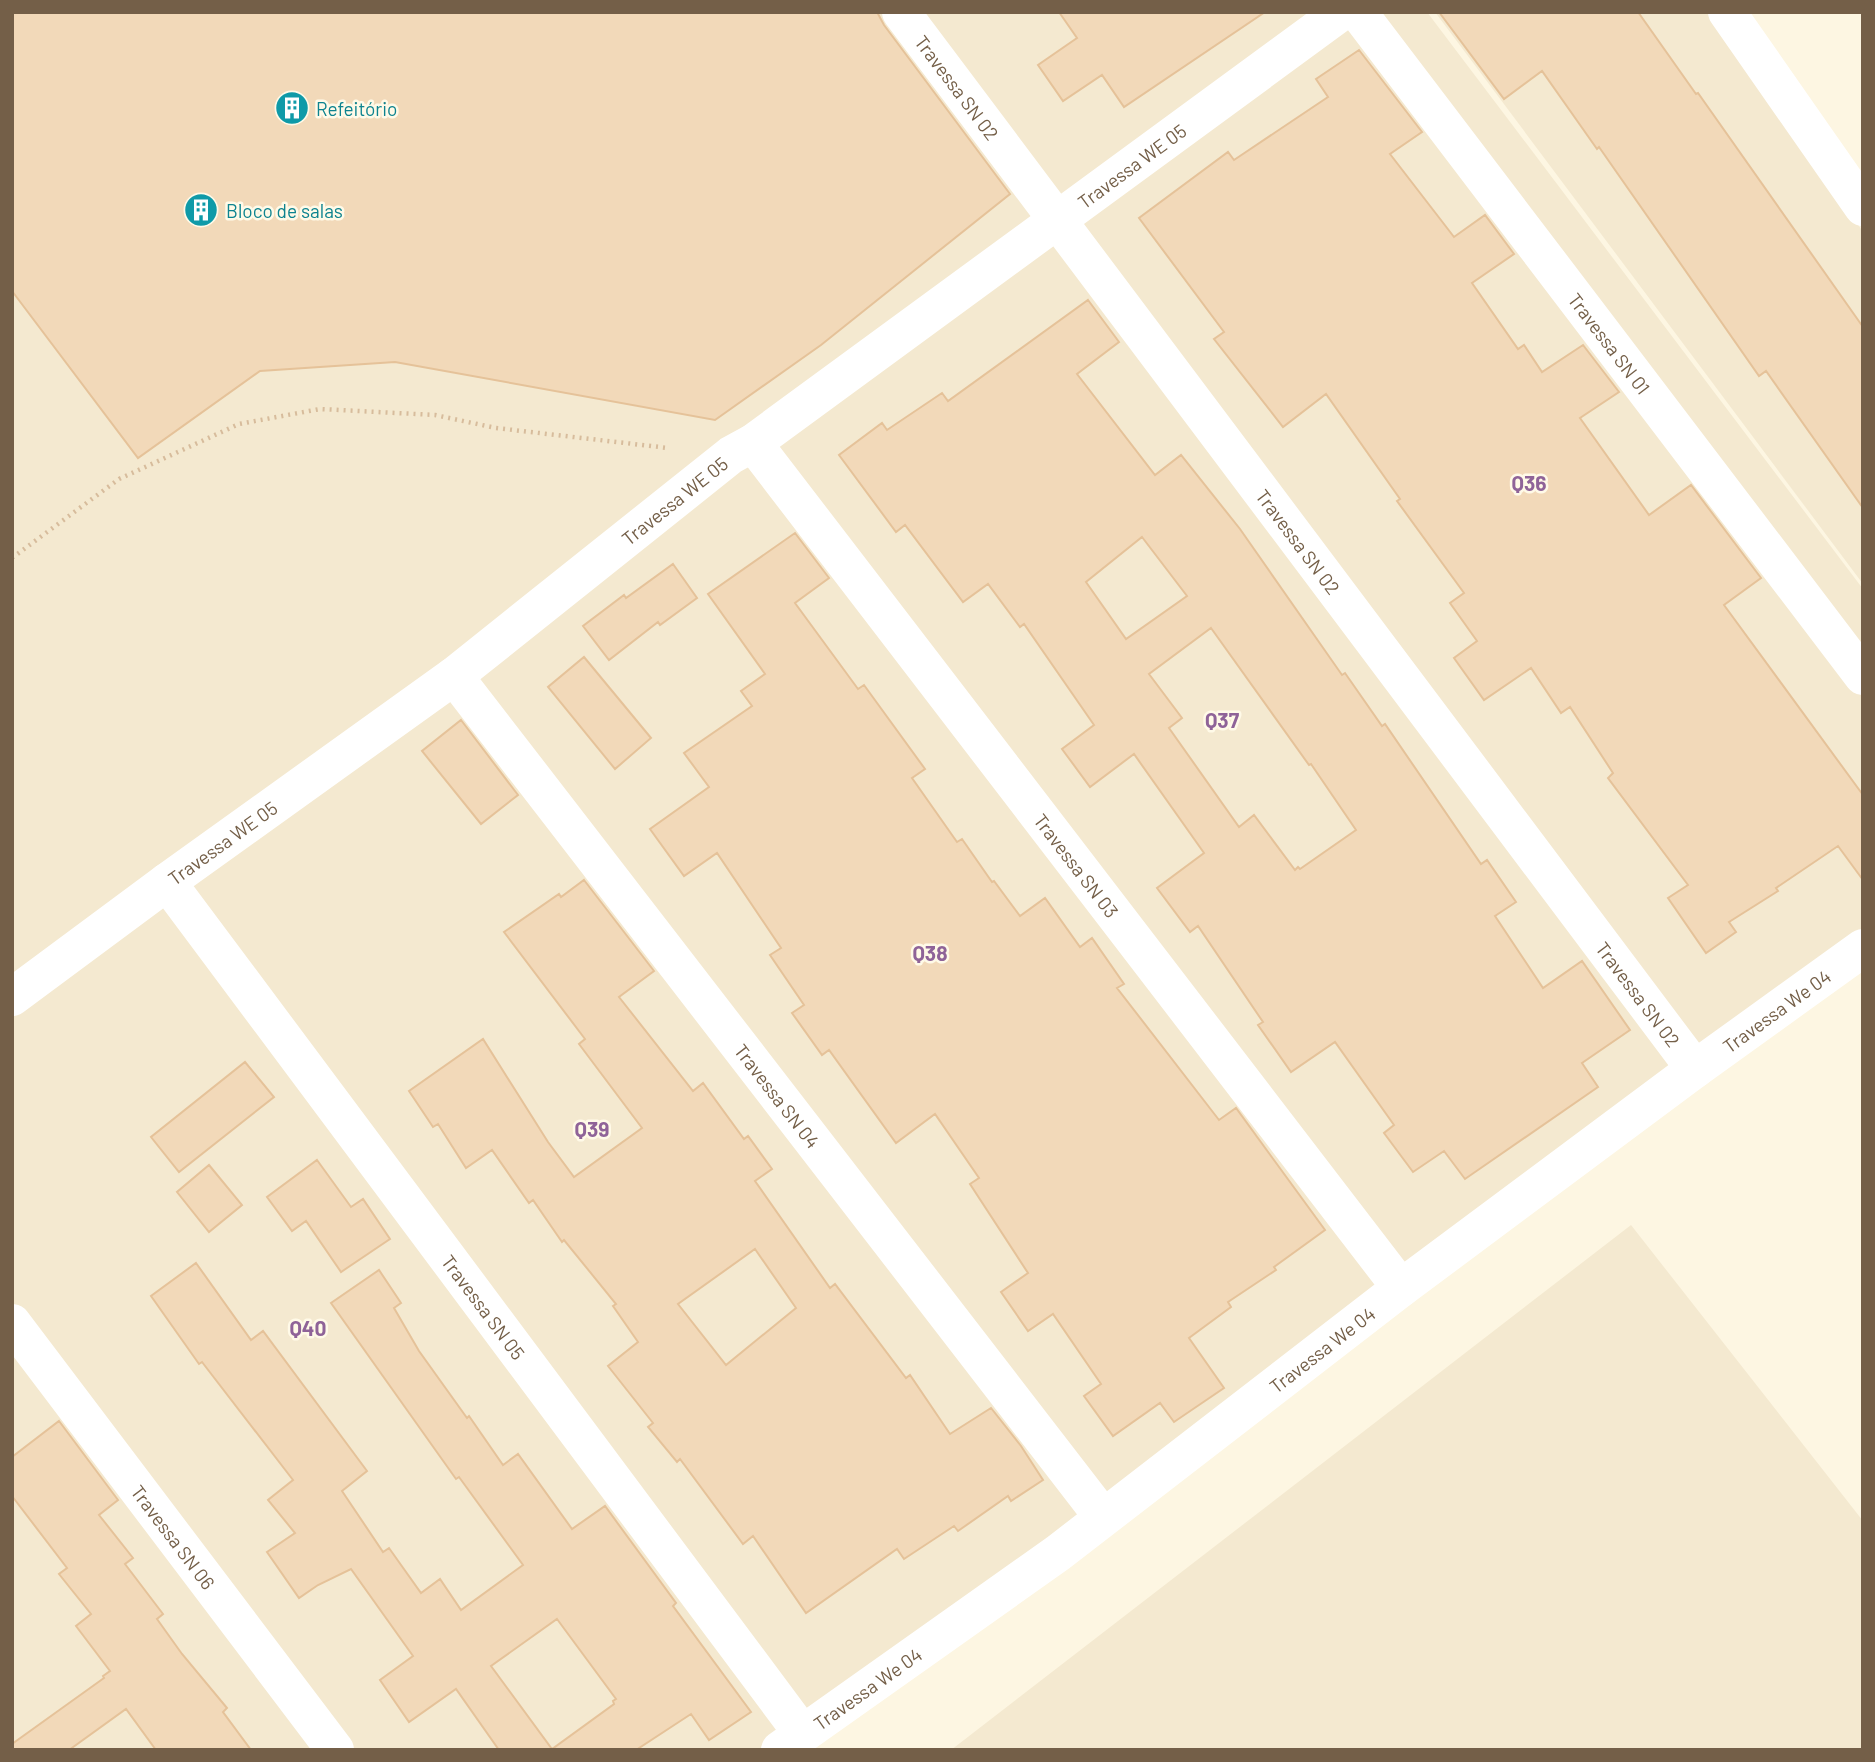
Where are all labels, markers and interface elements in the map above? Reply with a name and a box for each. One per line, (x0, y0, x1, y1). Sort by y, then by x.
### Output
street label: Travessa SN 02 (911, 30, 1004, 144)
building icon: Refeitório (273, 89, 311, 127)
place label: Refeitório (316, 97, 397, 120)
street label: Travessa WE 05 (1073, 118, 1190, 213)
building icon: Bloco de salas (182, 191, 220, 229)
place label: Bloco de salas (226, 199, 343, 222)
street label: Travessa SN 01 (1564, 288, 1656, 398)
street label: Travessa WE 05 (617, 451, 732, 549)
district label: Q36 (1511, 470, 1547, 495)
street label: Travessa SN 02 (1252, 484, 1345, 598)
district label: Q37 (1205, 707, 1240, 732)
street label: Travessa WE 05 (163, 795, 281, 889)
street label: Travessa SN 03 (1030, 809, 1124, 922)
street label: Travessa SN 02 (1592, 937, 1685, 1051)
district label: Q38 (912, 940, 948, 965)
street label: Travessa We 04 (1718, 964, 1835, 1057)
street label: Travessa SN 04 (730, 1039, 825, 1152)
district label: Q39 (575, 1116, 609, 1141)
street label: Travessa SN 05 (437, 1250, 531, 1364)
street label: Travessa We 04 (1264, 1301, 1379, 1397)
district label: Q40 (289, 1315, 327, 1340)
street label: Travessa SN 06 (127, 1480, 221, 1593)
street label: Travessa We 04 (809, 1642, 926, 1734)

